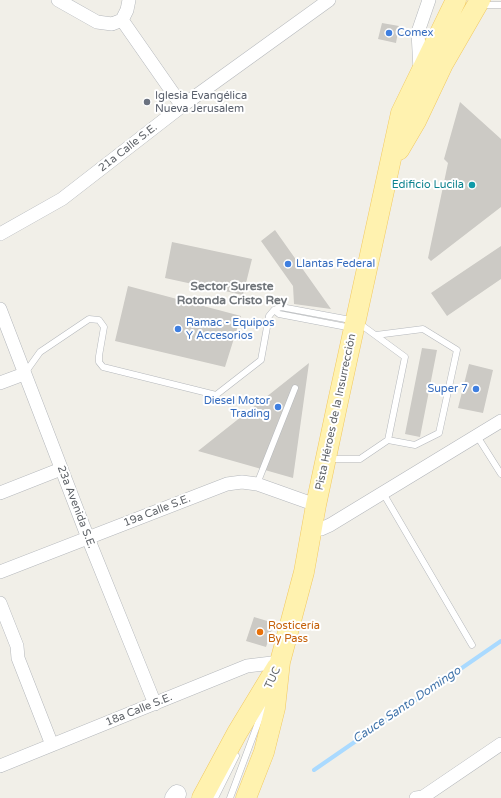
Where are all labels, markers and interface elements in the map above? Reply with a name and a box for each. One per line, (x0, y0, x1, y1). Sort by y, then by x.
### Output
place label: Comex (397, 26, 433, 40)
marker: Comex (384, 28, 394, 38)
place label: Iglesia Evangélica Nueva Jerusalem (155, 89, 247, 115)
marker: Iglesia Evangélica Nueva Jerusalem (142, 97, 152, 107)
street label: 21a Calle S.E. (96, 121, 160, 175)
place label: Edificio Lucila (392, 178, 464, 192)
marker: Edificio Lucila (467, 180, 477, 190)
place label: Llantas Federal (296, 257, 375, 271)
marker: Llantas Federal (283, 259, 293, 269)
district label: Sector Sureste Rotonda Cristo Rey (177, 280, 287, 308)
place label: Ramac - Equipos Y Accesorios (186, 316, 275, 342)
marker: Ramac - Equipos Y Accesorios (173, 324, 183, 334)
street label: Pista Héroes de la Insurrección (313, 332, 359, 492)
place label: Super 7 (427, 382, 468, 396)
marker: Super 7 (471, 384, 481, 394)
place label: Diesel Motor Trading (204, 394, 270, 420)
marker: Diesel Motor Trading (273, 402, 283, 412)
street label: 23a Avenida S.E. (54, 464, 98, 550)
street label: 19a Calle S.E. (122, 492, 192, 530)
place label: Rosticería By Pass (268, 619, 320, 645)
marker: Rosticería By Pass (255, 627, 265, 637)
water label: Cauce Santo Domingo (350, 663, 464, 747)
street label: TUC (262, 665, 284, 691)
street label: 18a Calle S.E. (104, 691, 174, 729)

